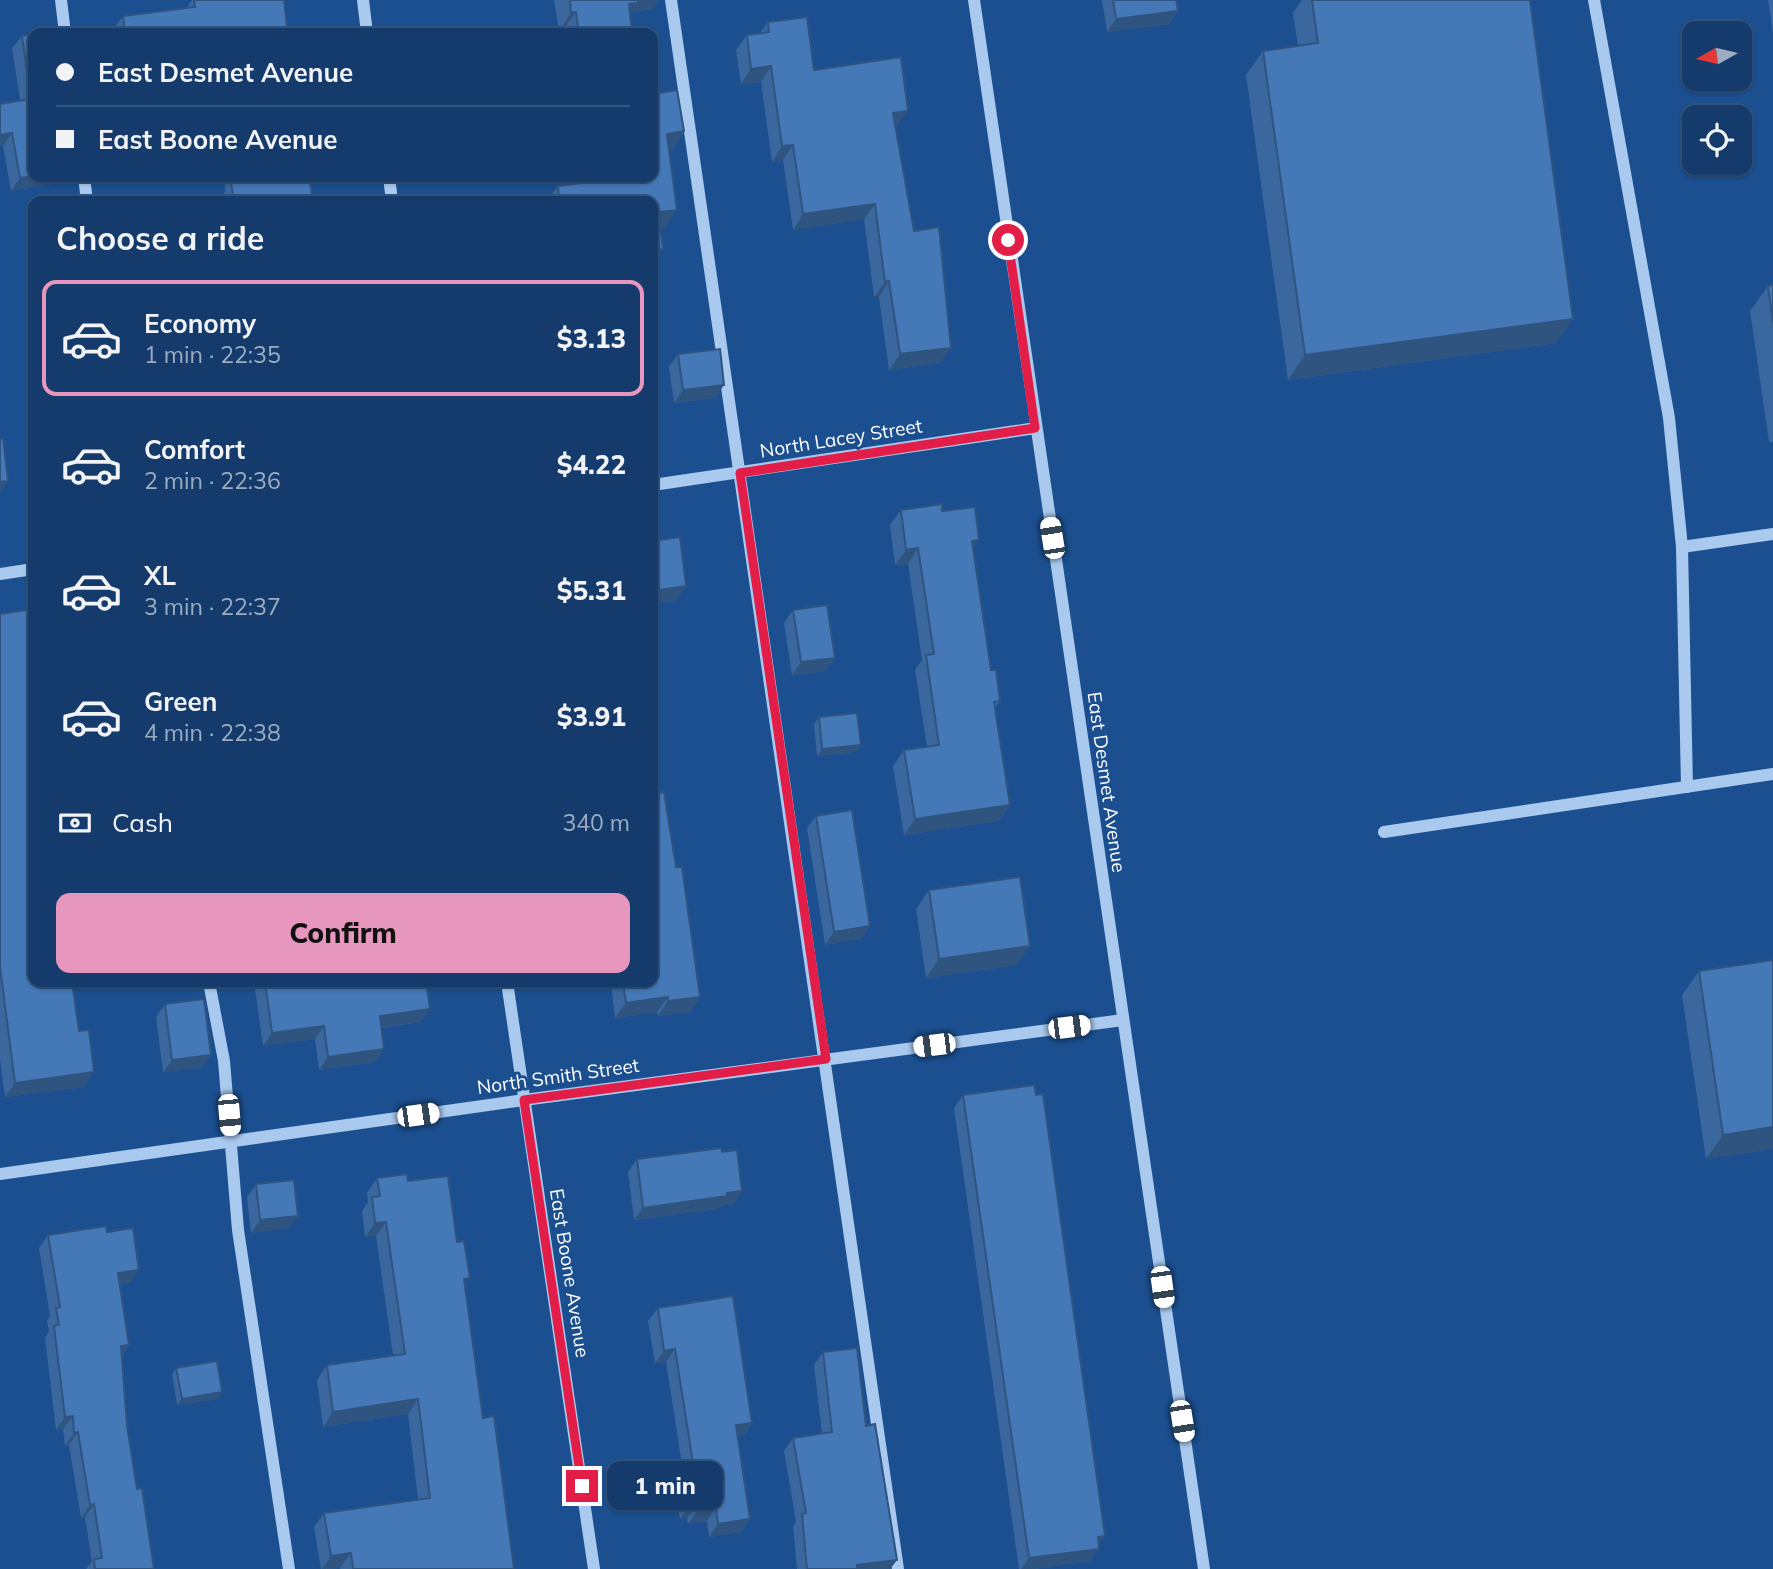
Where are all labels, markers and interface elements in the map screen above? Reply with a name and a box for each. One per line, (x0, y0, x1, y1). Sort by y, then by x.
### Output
north arrow (1682, 21, 1752, 91)
map controls (1682, 21, 1752, 175)
text: East Desmet Avenue (98, 56, 353, 89)
button: locate (1682, 105, 1752, 175)
text: East Boone Avenue (98, 123, 337, 156)
text: Choose a ride (56, 218, 264, 258)
route start (992, 224, 1024, 256)
icon: car (60, 307, 123, 370)
text: Economy (144, 307, 256, 340)
text: $3.13 (557, 322, 626, 355)
text: 1 min · 22:35 (144, 340, 281, 369)
street label: North Lacey Street (758, 413, 924, 463)
icon: car (60, 433, 123, 496)
text: Comfort (144, 433, 245, 466)
text: $4.22 (557, 448, 626, 481)
text: 2 min · 22:36 (144, 466, 281, 495)
car (1039, 516, 1066, 560)
icon: car (60, 559, 123, 622)
text: XL (144, 559, 176, 592)
text: $5.31 (557, 574, 626, 607)
text: 3 min · 22:37 (144, 592, 281, 621)
icon: car (60, 685, 123, 748)
text: Green (144, 685, 217, 718)
street label: East Desmet Avenue (1082, 690, 1132, 874)
text: $3.91 (557, 700, 626, 733)
text: 4 min · 22:38 (144, 718, 281, 747)
icon: cash (56, 804, 94, 842)
text: Cash (112, 806, 173, 839)
text: 340 m (562, 808, 630, 837)
button: Confirm (56, 893, 630, 973)
car (1047, 1014, 1092, 1040)
car (912, 1032, 957, 1058)
street label: North Smith Street (475, 1053, 641, 1099)
car (217, 1093, 242, 1137)
car (396, 1102, 441, 1128)
street label: East Boone Avenue (545, 1187, 595, 1359)
car (1149, 1265, 1176, 1309)
car (1169, 1399, 1196, 1443)
callout: 1 min (606, 1462, 722, 1510)
route end (566, 1470, 598, 1502)
text: 1 min (634, 1471, 696, 1500)

